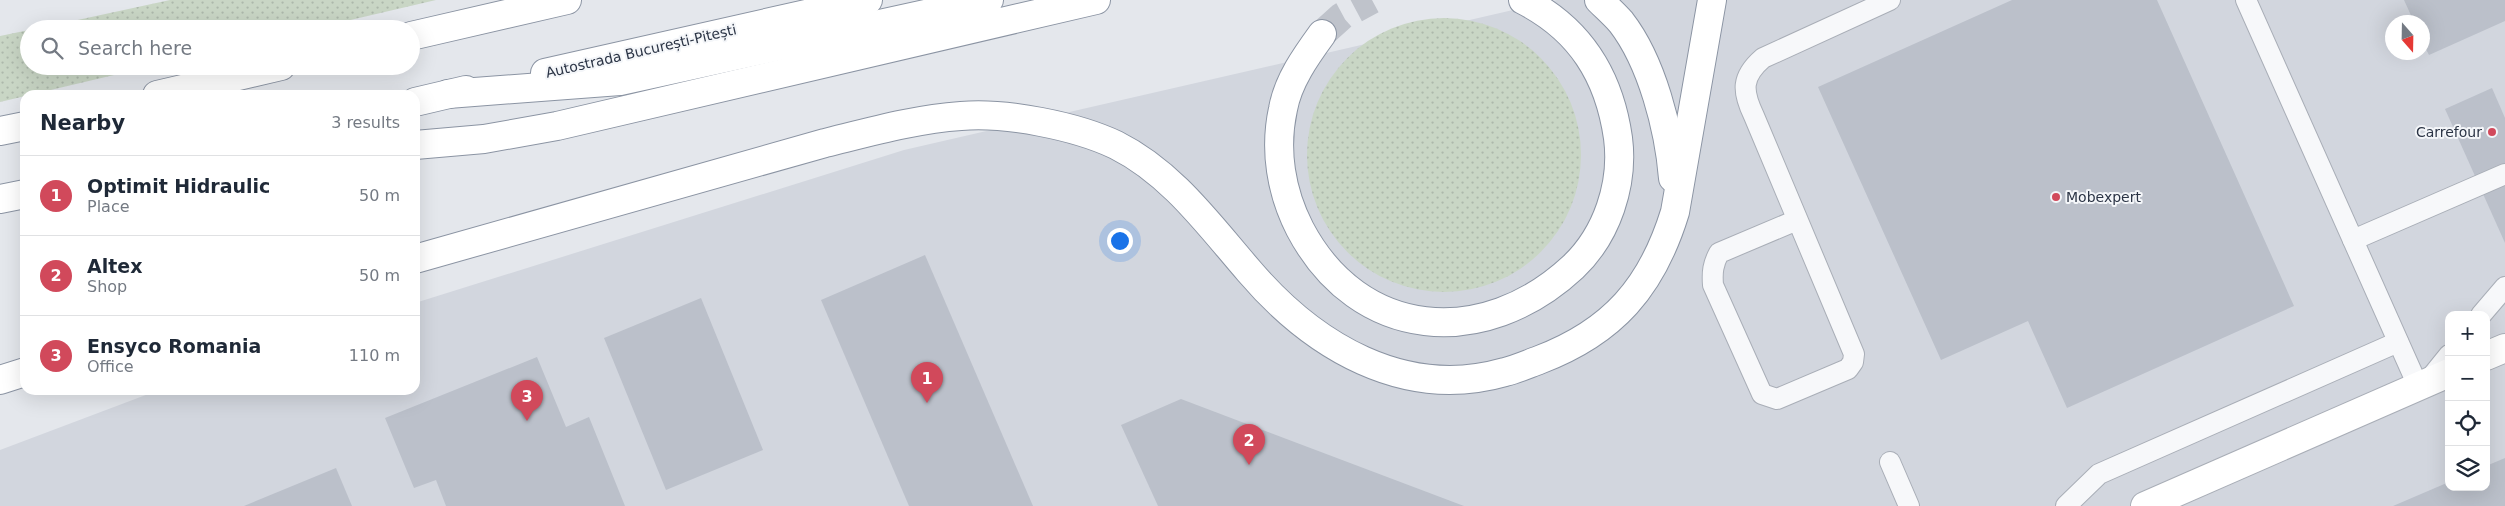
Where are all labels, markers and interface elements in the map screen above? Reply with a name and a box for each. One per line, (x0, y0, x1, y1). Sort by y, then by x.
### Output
north arrow (2385, 15, 2430, 60)
search box (20, 20, 420, 75)
street label: Autostrada București-Pitești (544, 21, 738, 82)
icon: search (38, 34, 66, 62)
text: Search here (78, 37, 192, 59)
text: Nearby (40, 111, 125, 135)
text: 3 results (331, 113, 400, 132)
place label: Carrefour (2416, 124, 2482, 140)
marker: Carrefour (2486, 126, 2498, 138)
text: Optimit Hidraulic (87, 175, 270, 197)
text: 1 (50, 186, 62, 205)
text: 50 m (359, 186, 400, 205)
place label: Mobexpert (2066, 189, 2141, 205)
marker: Mobexpert (2050, 191, 2062, 203)
text: Place (87, 197, 130, 216)
your location (1107, 228, 1133, 254)
text: Altex (87, 255, 142, 277)
text: 2 (50, 266, 62, 285)
text: 50 m (359, 266, 400, 285)
text: Shop (87, 277, 127, 296)
map controls (2445, 311, 2490, 491)
button: + (2445, 311, 2490, 356)
text: Ensyco Romania (87, 335, 261, 357)
text: 3 (50, 346, 62, 365)
text: 110 m (349, 346, 400, 365)
button: − (2445, 356, 2490, 401)
text: Office (87, 357, 134, 376)
pin: 1 (911, 362, 943, 403)
pin: 3 (511, 380, 543, 421)
button: locate (2445, 401, 2490, 446)
pin: 2 (1233, 424, 1265, 465)
button: layers (2445, 446, 2490, 491)

